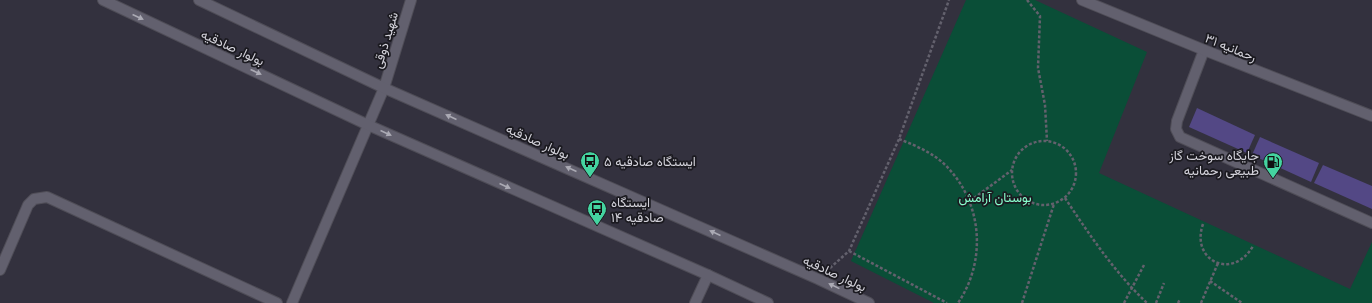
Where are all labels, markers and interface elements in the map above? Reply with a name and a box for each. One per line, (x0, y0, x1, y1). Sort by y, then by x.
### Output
street label: شهید ذوقی (369, 10, 402, 70)
one-way arrow (133, 14, 144, 20)
street label: بولوار صادقیه (198, 25, 267, 70)
street label: رحمانیه ۳۱ (1203, 29, 1259, 65)
one-way arrow (250, 69, 262, 75)
one-way arrow (446, 114, 457, 120)
street label: بولوار صادقیه (503, 120, 572, 163)
one-way arrow (381, 130, 392, 136)
place label: جایگاه سوخت گاز طبیعی رحمانیه (1168, 147, 1259, 179)
bus stop icon: ایستگاه صادقیه ۵ (579, 150, 601, 178)
fuel station icon: جایگاه سوخت گاز طبیعی رحمانیه (1262, 151, 1284, 179)
place label: ایستگاه صادقیه ۵ (604, 153, 696, 169)
one-way arrow (565, 166, 576, 172)
one-way arrow (500, 183, 512, 189)
park label: بوستان آرامش (958, 189, 1032, 206)
place label: ایستگاه صادقیه ۱۴ (611, 194, 664, 225)
bus stop icon: ایستگاه صادقیه ۱۴ (586, 198, 608, 226)
one-way arrow (709, 230, 721, 236)
street label: بولوار صادقیه (800, 251, 869, 296)
one-way arrow (828, 283, 839, 289)

